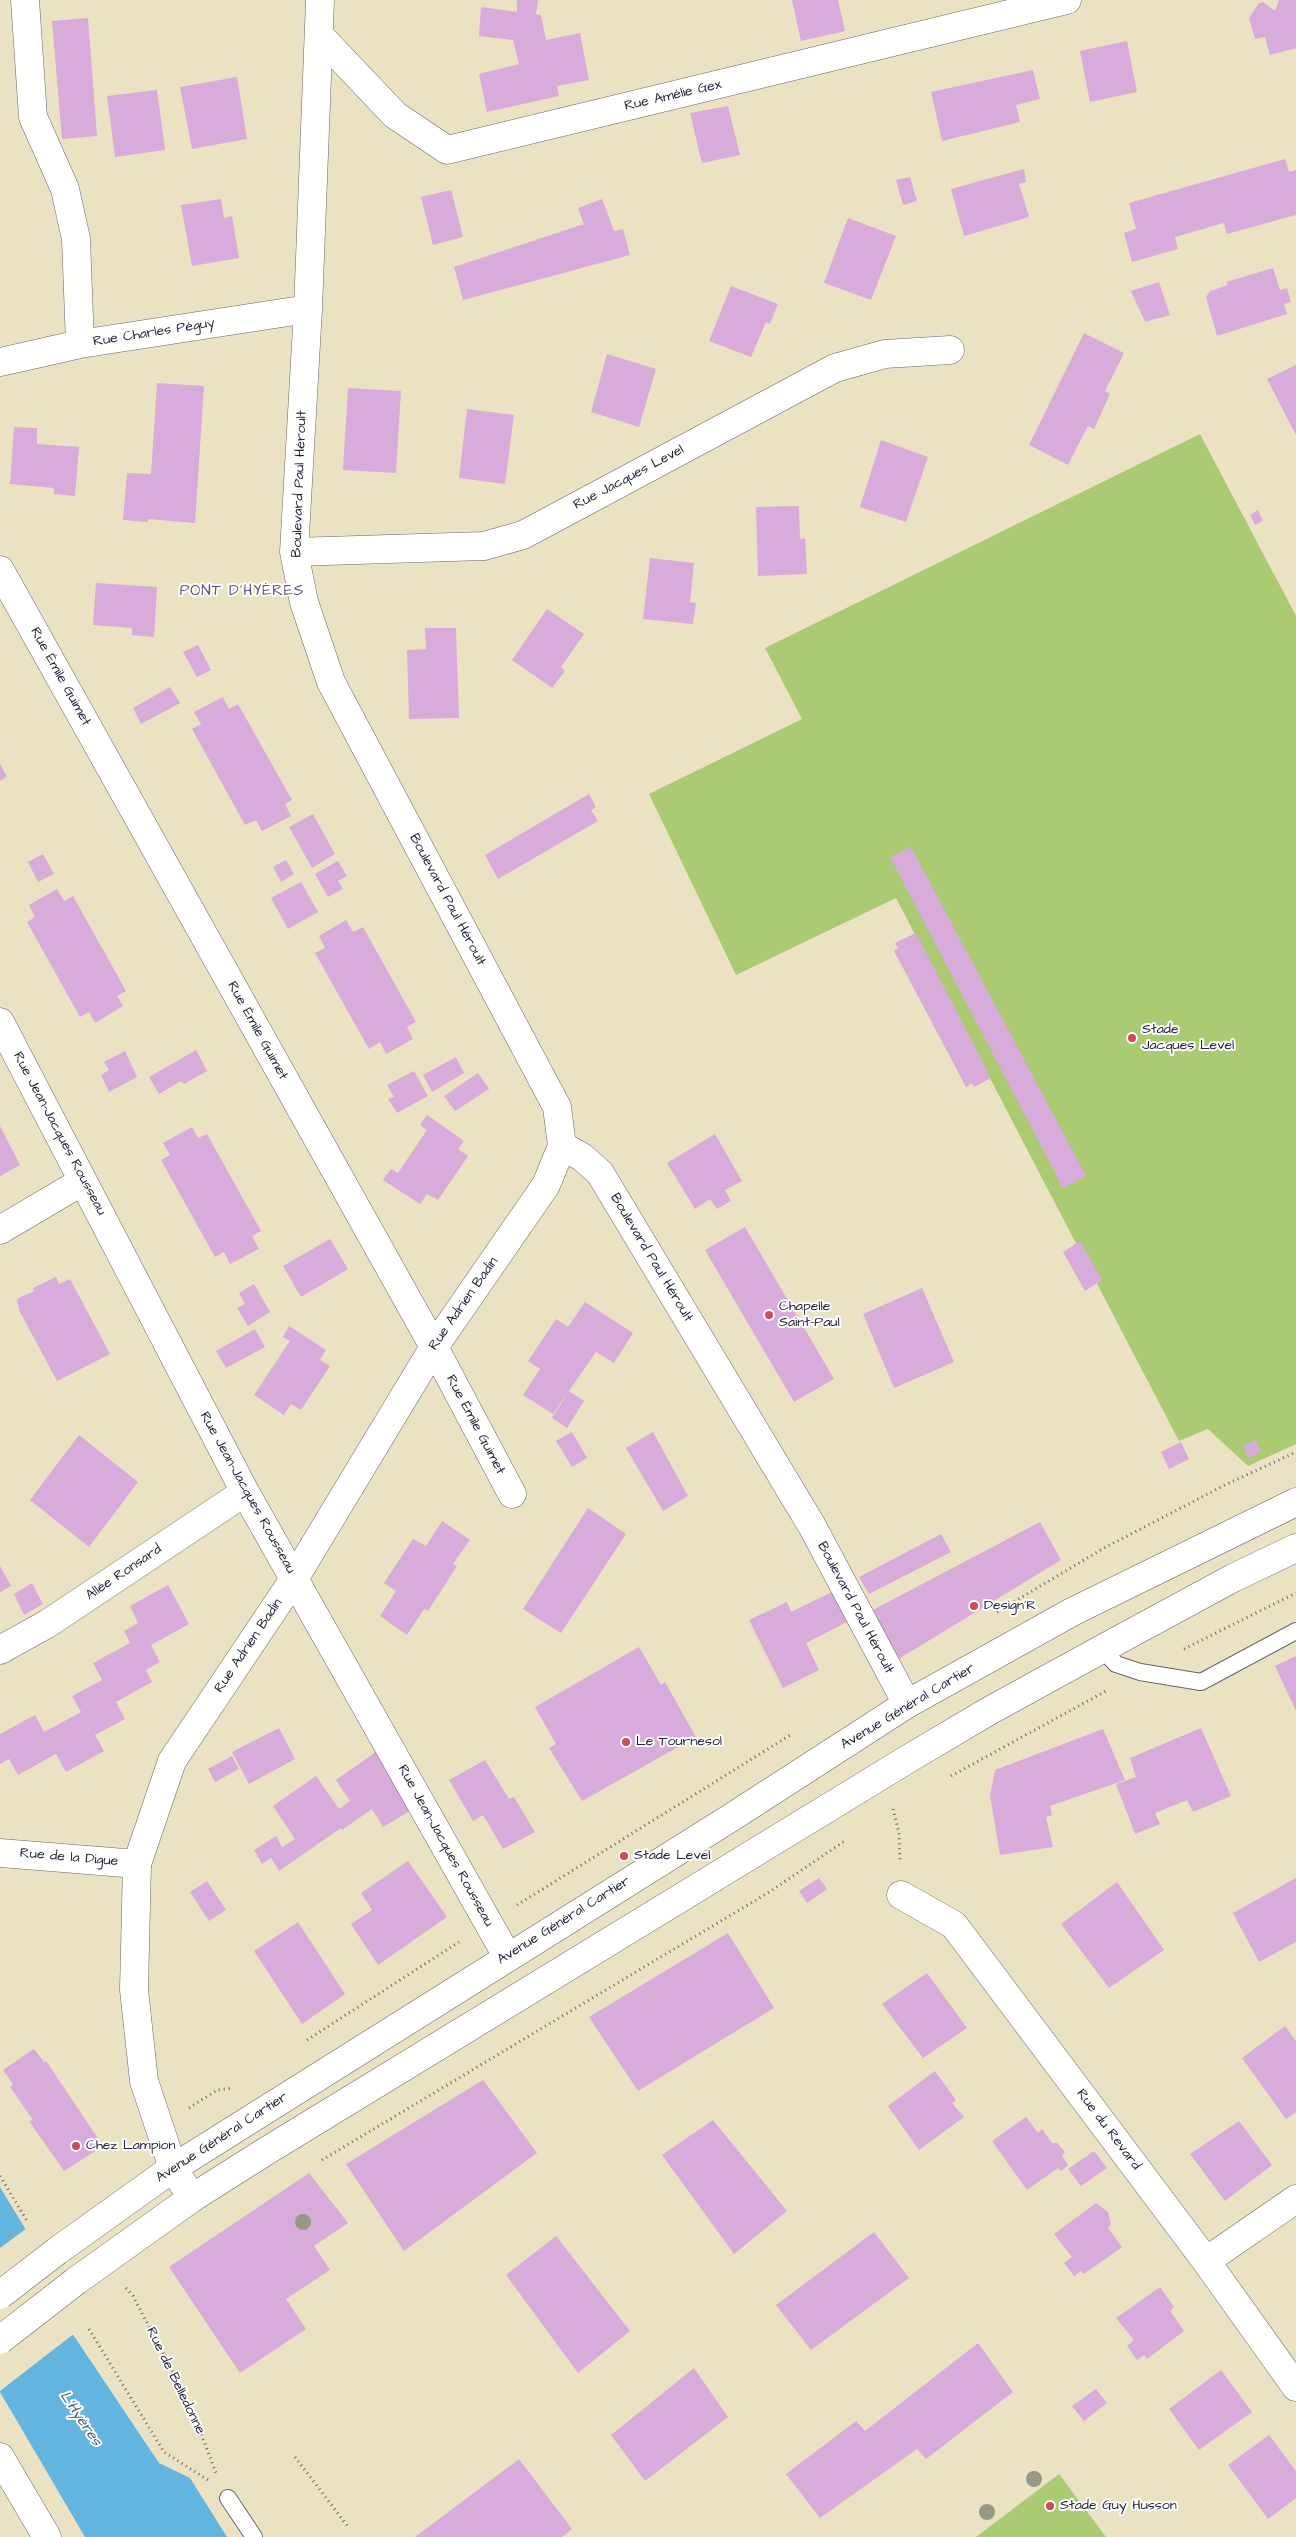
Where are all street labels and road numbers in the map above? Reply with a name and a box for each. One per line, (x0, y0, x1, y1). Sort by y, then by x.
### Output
street label: Rue Amélie Gex (623, 77, 723, 115)
street label: Rue Charles Péguy (92, 315, 216, 351)
street label: Boulevard Paul Héroult (289, 410, 311, 558)
street label: Rue Jacques Level (571, 442, 687, 514)
street label: Rue Émile Guimet (26, 625, 94, 729)
street label: Boulevard Paul Héroult (405, 831, 489, 969)
street label: Rue Émile Guimet (223, 979, 291, 1083)
street label: Rue Jean-Jacques Rousseau (9, 1050, 109, 1218)
street label: Boulevard Paul Héroult (606, 1191, 696, 1325)
street label: Rue Adrien Badin (426, 1254, 502, 1354)
street label: Rue Émile Guimet (442, 1372, 508, 1478)
street label: Rue Jean-Jacques Rousseau (195, 1409, 299, 1577)
street label: Boulevard Paul Héroult (813, 1539, 897, 1677)
street label: Allée Ronsard (83, 1541, 165, 1605)
street label: Rue Adrien Badin (211, 1596, 287, 1696)
street label: Avenue Général Cartier (838, 1660, 978, 1754)
street label: Rue Jean-Jacques Rousseau (393, 1762, 497, 1930)
street label: Rue de la Digue (19, 1845, 119, 1871)
street label: Avenue Général Cartier (494, 1873, 634, 1969)
street label: Rue du Revard (1072, 2086, 1144, 2174)
street label: Avenue Général Cartier (153, 2089, 291, 2187)
street label: Rue de Belledonne (142, 2325, 208, 2437)

